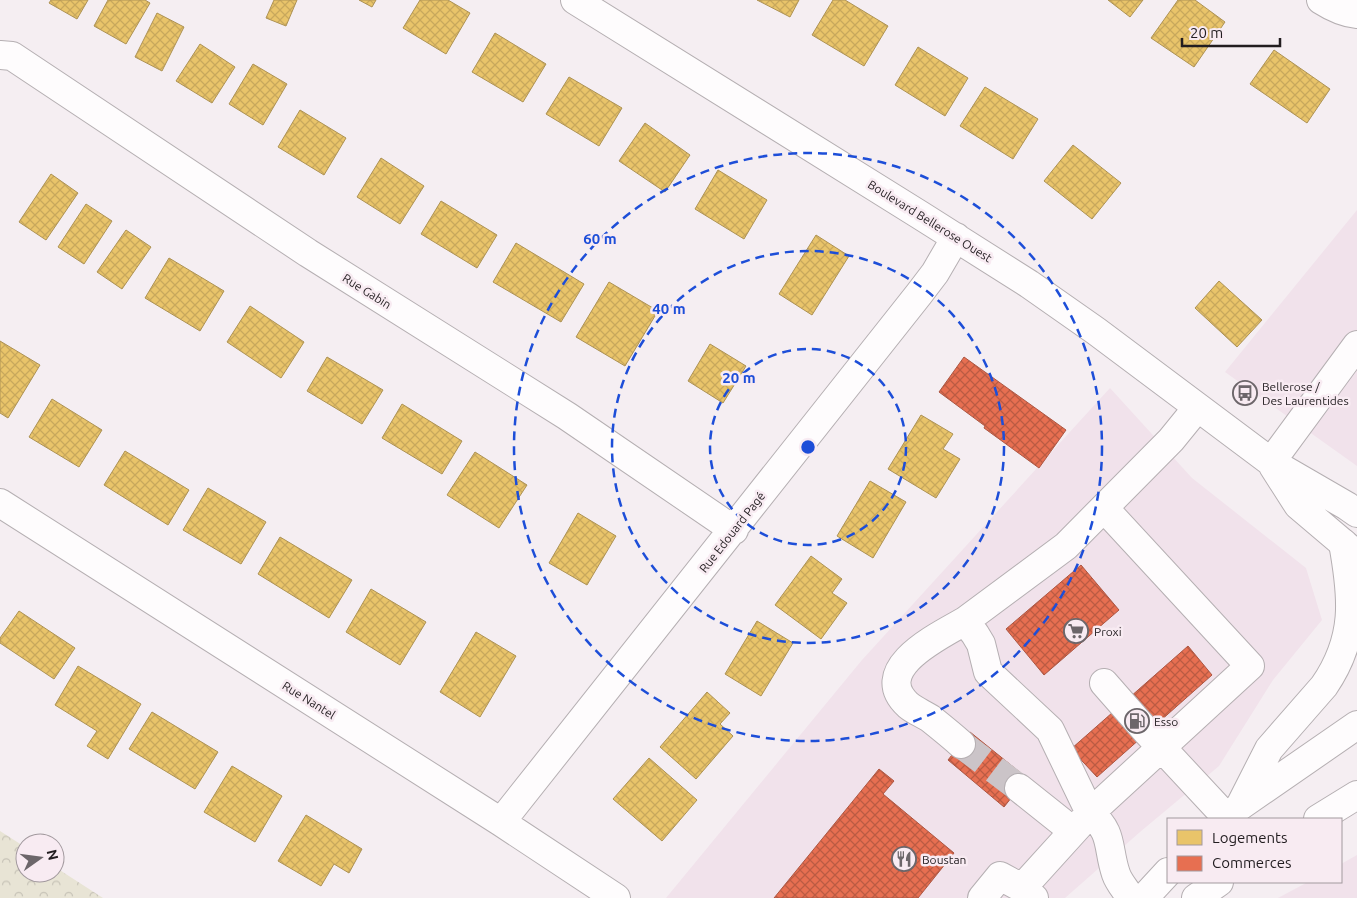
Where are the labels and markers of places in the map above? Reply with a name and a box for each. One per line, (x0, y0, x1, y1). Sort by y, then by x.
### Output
bus stop icon: Bellerose / Des Laurentides (1232, 380, 1258, 406)
place label: Bellerose / Des Laurentides (1262, 380, 1349, 407)
centre of rings (799, 438, 817, 456)
supermarket icon: Proxi (1063, 618, 1089, 644)
place label: Proxi (1094, 625, 1122, 638)
fuel station icon: Esso (1124, 708, 1150, 734)
place label: Esso (1154, 715, 1178, 728)
restaurant icon: Boustan (891, 846, 917, 872)
place label: Boustan (922, 853, 966, 866)

